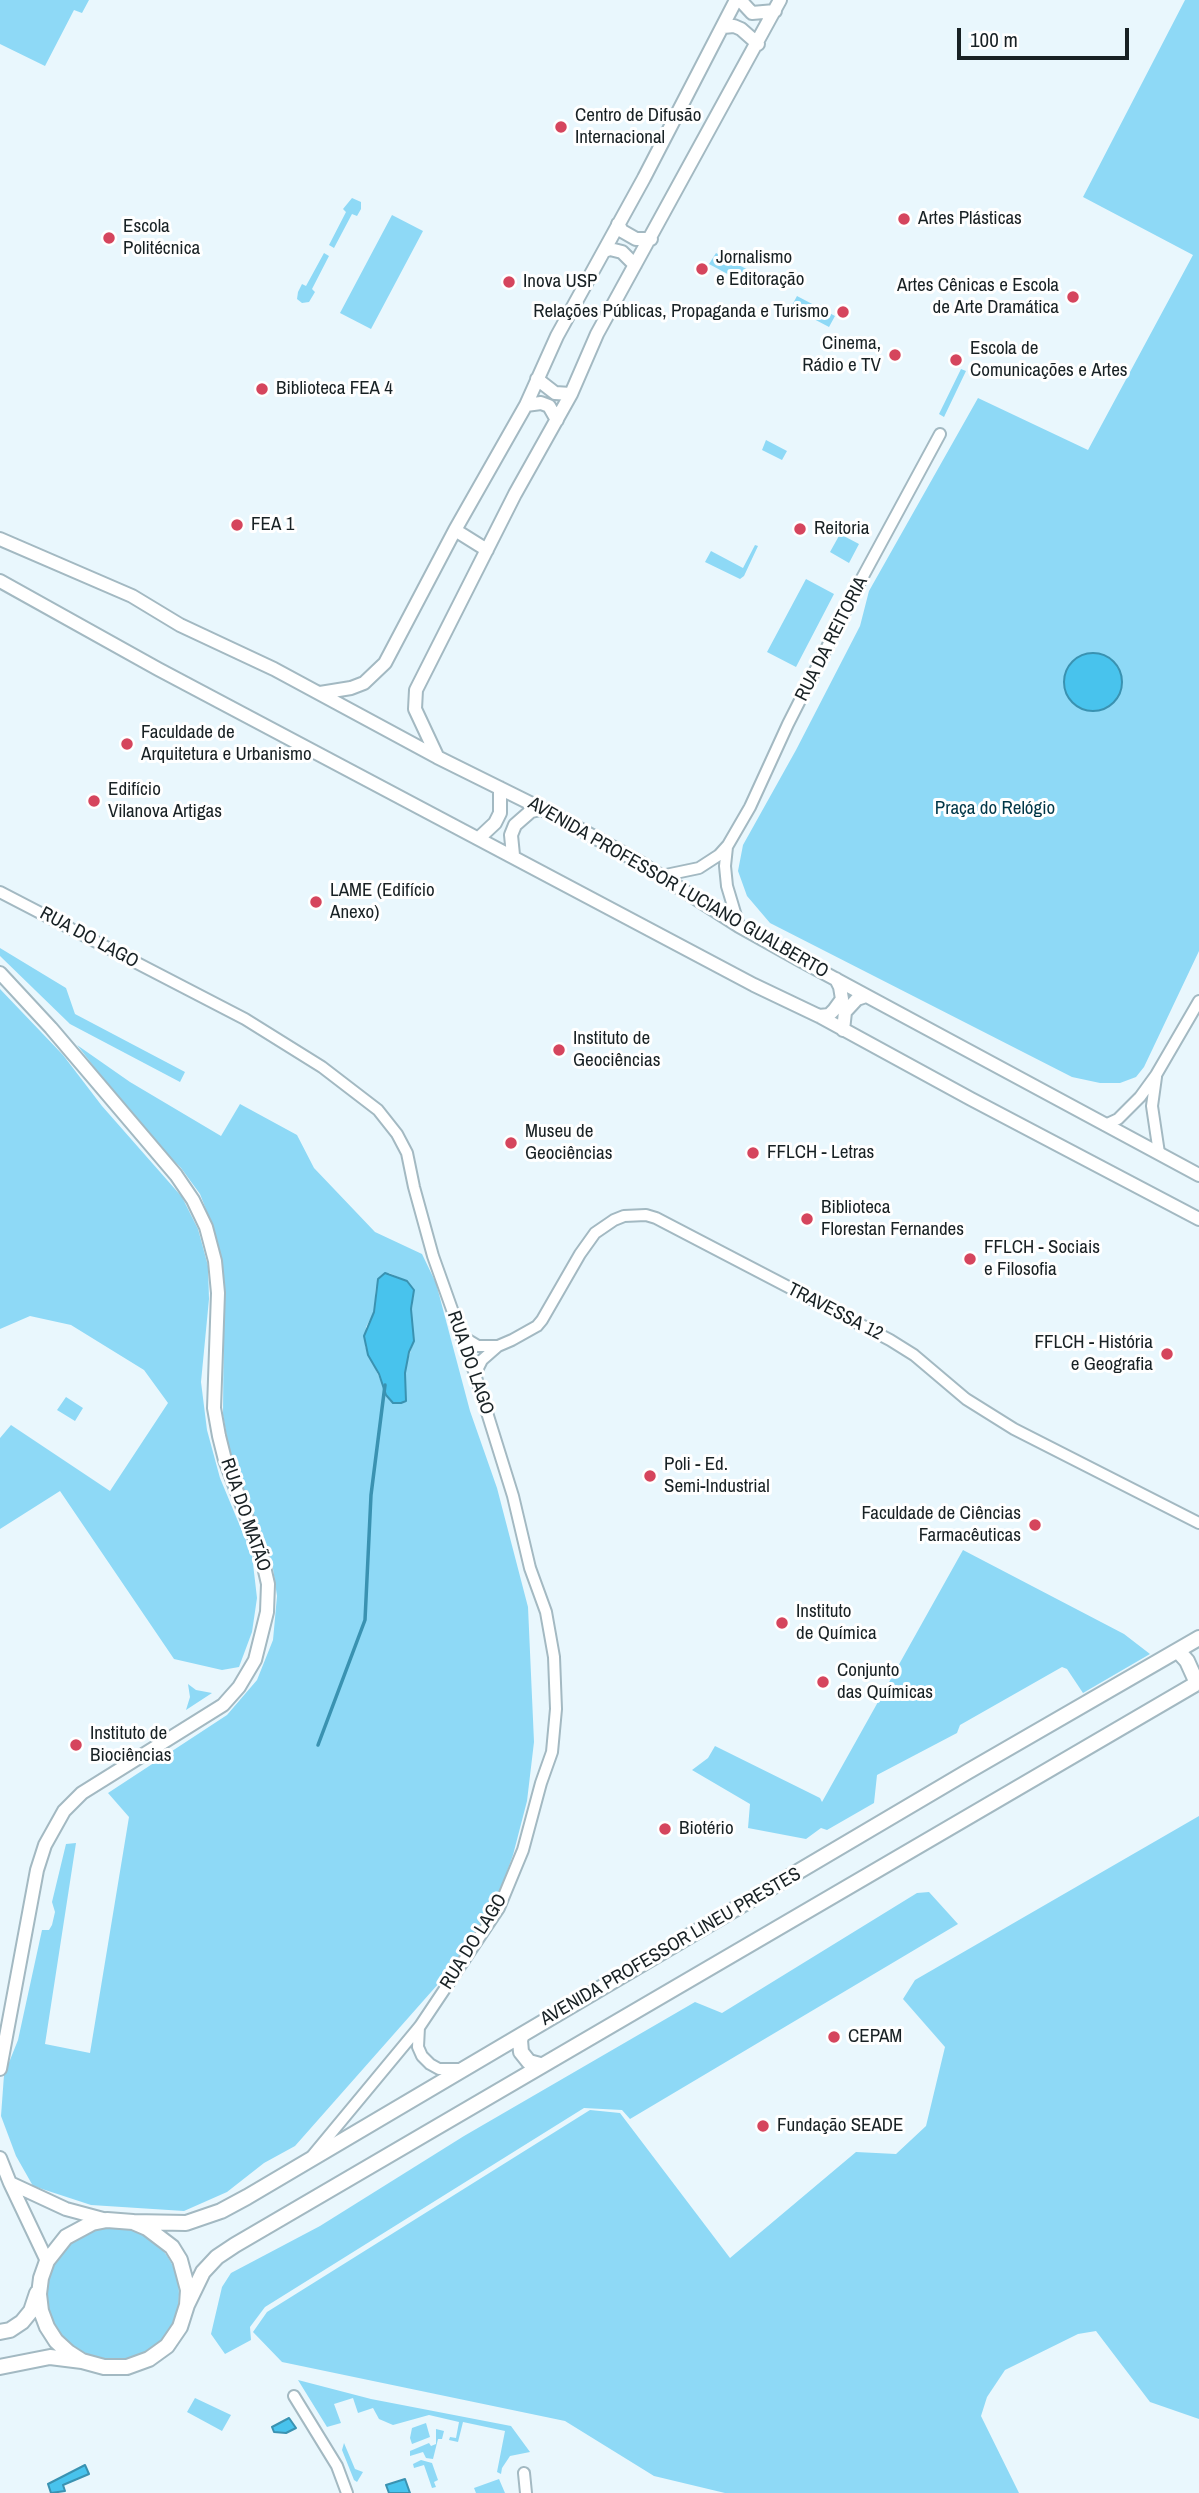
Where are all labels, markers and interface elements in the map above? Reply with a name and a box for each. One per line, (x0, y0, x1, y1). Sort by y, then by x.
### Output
scale bar (961, 14, 1132, 58)
text: 100 m (970, 25, 1018, 54)
place label: Centro de Difusão Internacional (575, 105, 701, 149)
marker: Centro de Difusão Internacional (553, 119, 569, 135)
place label: Artes Plásticas (918, 208, 1022, 230)
marker: Artes Plásticas (896, 211, 912, 227)
place label: Escola Politécnica (123, 216, 200, 260)
marker: Escola Politécnica (101, 230, 117, 246)
place label: Jornalismo e Editoração (716, 247, 804, 291)
marker: Jornalismo e Editoração (694, 261, 710, 277)
place label: Inova USP (523, 271, 597, 293)
marker: Inova USP (501, 274, 517, 290)
place label: Artes Cênicas e Escola de Arte Dramática (897, 275, 1059, 319)
marker: Artes Cênicas e Escola de Arte Dramática (1065, 289, 1081, 305)
place label: Relações Públicas, Propaganda e Turismo (533, 301, 829, 323)
marker: Relações Públicas, Propaganda e Turismo (835, 304, 851, 320)
place label: Cinema, Rádio e TV (802, 333, 881, 377)
place label: Escola de Comunicações e Artes (970, 338, 1128, 382)
marker: Cinema, Rádio e TV (887, 347, 903, 363)
marker: Escola de Comunicações e Artes (948, 352, 964, 368)
place label: Biblioteca FEA 4 (276, 378, 393, 400)
marker: Biblioteca FEA 4 (254, 381, 270, 397)
place label: FEA 1 (251, 514, 294, 536)
marker: FEA 1 (229, 517, 245, 533)
place label: Reitoria (814, 518, 869, 540)
marker: Reitoria (792, 521, 808, 537)
street label: RUA DA REITORIA (791, 573, 873, 705)
place label: Faculdade de Arquitetura e Urbanismo (141, 722, 312, 766)
marker: Faculdade de Arquitetura e Urbanismo (119, 736, 135, 752)
place label: Edifício Vilanova Artigas (108, 779, 222, 823)
street label: AVENIDA PROFESSOR LUCIANO GUALBERTO (524, 792, 832, 984)
marker: Edifício Vilanova Artigas (86, 793, 102, 809)
park label: Praça do Relógio (935, 798, 1055, 820)
place label: LAME (Edifício Anexo) (330, 880, 435, 924)
marker: LAME (Edifício Anexo) (308, 894, 324, 910)
street label: RUA DO LAGO (36, 903, 142, 973)
place label: Instituto de Geociências (573, 1028, 660, 1072)
marker: Instituto de Geociências (551, 1042, 567, 1058)
place label: Museu de Geociências (525, 1121, 612, 1165)
marker: Museu de Geociências (503, 1135, 519, 1151)
place label: FFLCH - Letras (767, 1142, 874, 1164)
marker: FFLCH - Letras (745, 1145, 761, 1161)
place label: Biblioteca Florestan Fernandes (821, 1197, 964, 1241)
marker: Biblioteca Florestan Fernandes (799, 1211, 815, 1227)
place label: FFLCH - Sociais e Filosofia (984, 1237, 1100, 1281)
marker: FFLCH - Sociais e Filosofia (962, 1251, 978, 1267)
street label: TRAVESSA 12 (784, 1278, 886, 1346)
street label: RUA DO LAGO (442, 1308, 498, 1418)
place label: FFLCH - História e Geografia (1034, 1332, 1153, 1376)
marker: FFLCH - História e Geografia (1159, 1346, 1175, 1362)
place label: Poli - Ed. Semi-Industrial (664, 1454, 770, 1498)
street label: RUA DO MATÃO (215, 1455, 275, 1575)
marker: Poli - Ed. Semi-Industrial (642, 1468, 658, 1484)
place label: Faculdade de Ciências Farmacêuticas (862, 1503, 1021, 1547)
marker: Faculdade de Ciências Farmacêuticas (1027, 1517, 1043, 1533)
place label: Instituto de Química (796, 1601, 877, 1645)
marker: Instituto de Química (774, 1615, 790, 1631)
place label: Conjunto das Químicas (837, 1660, 933, 1704)
marker: Conjunto das Químicas (815, 1674, 831, 1690)
place label: Instituto de Biociências (90, 1723, 171, 1767)
marker: Instituto de Biociências (68, 1737, 84, 1753)
place label: Biotério (679, 1818, 734, 1840)
marker: Biotério (657, 1821, 673, 1837)
street label: AVENIDA PROFESSOR LINEU PRESTES (537, 1863, 805, 2031)
street label: RUA DO LAGO (436, 1890, 512, 1994)
place label: CEPAM (848, 2026, 902, 2048)
marker: CEPAM (826, 2029, 842, 2045)
place label: Fundação SEADE (777, 2115, 903, 2137)
marker: Fundação SEADE (755, 2118, 771, 2134)

